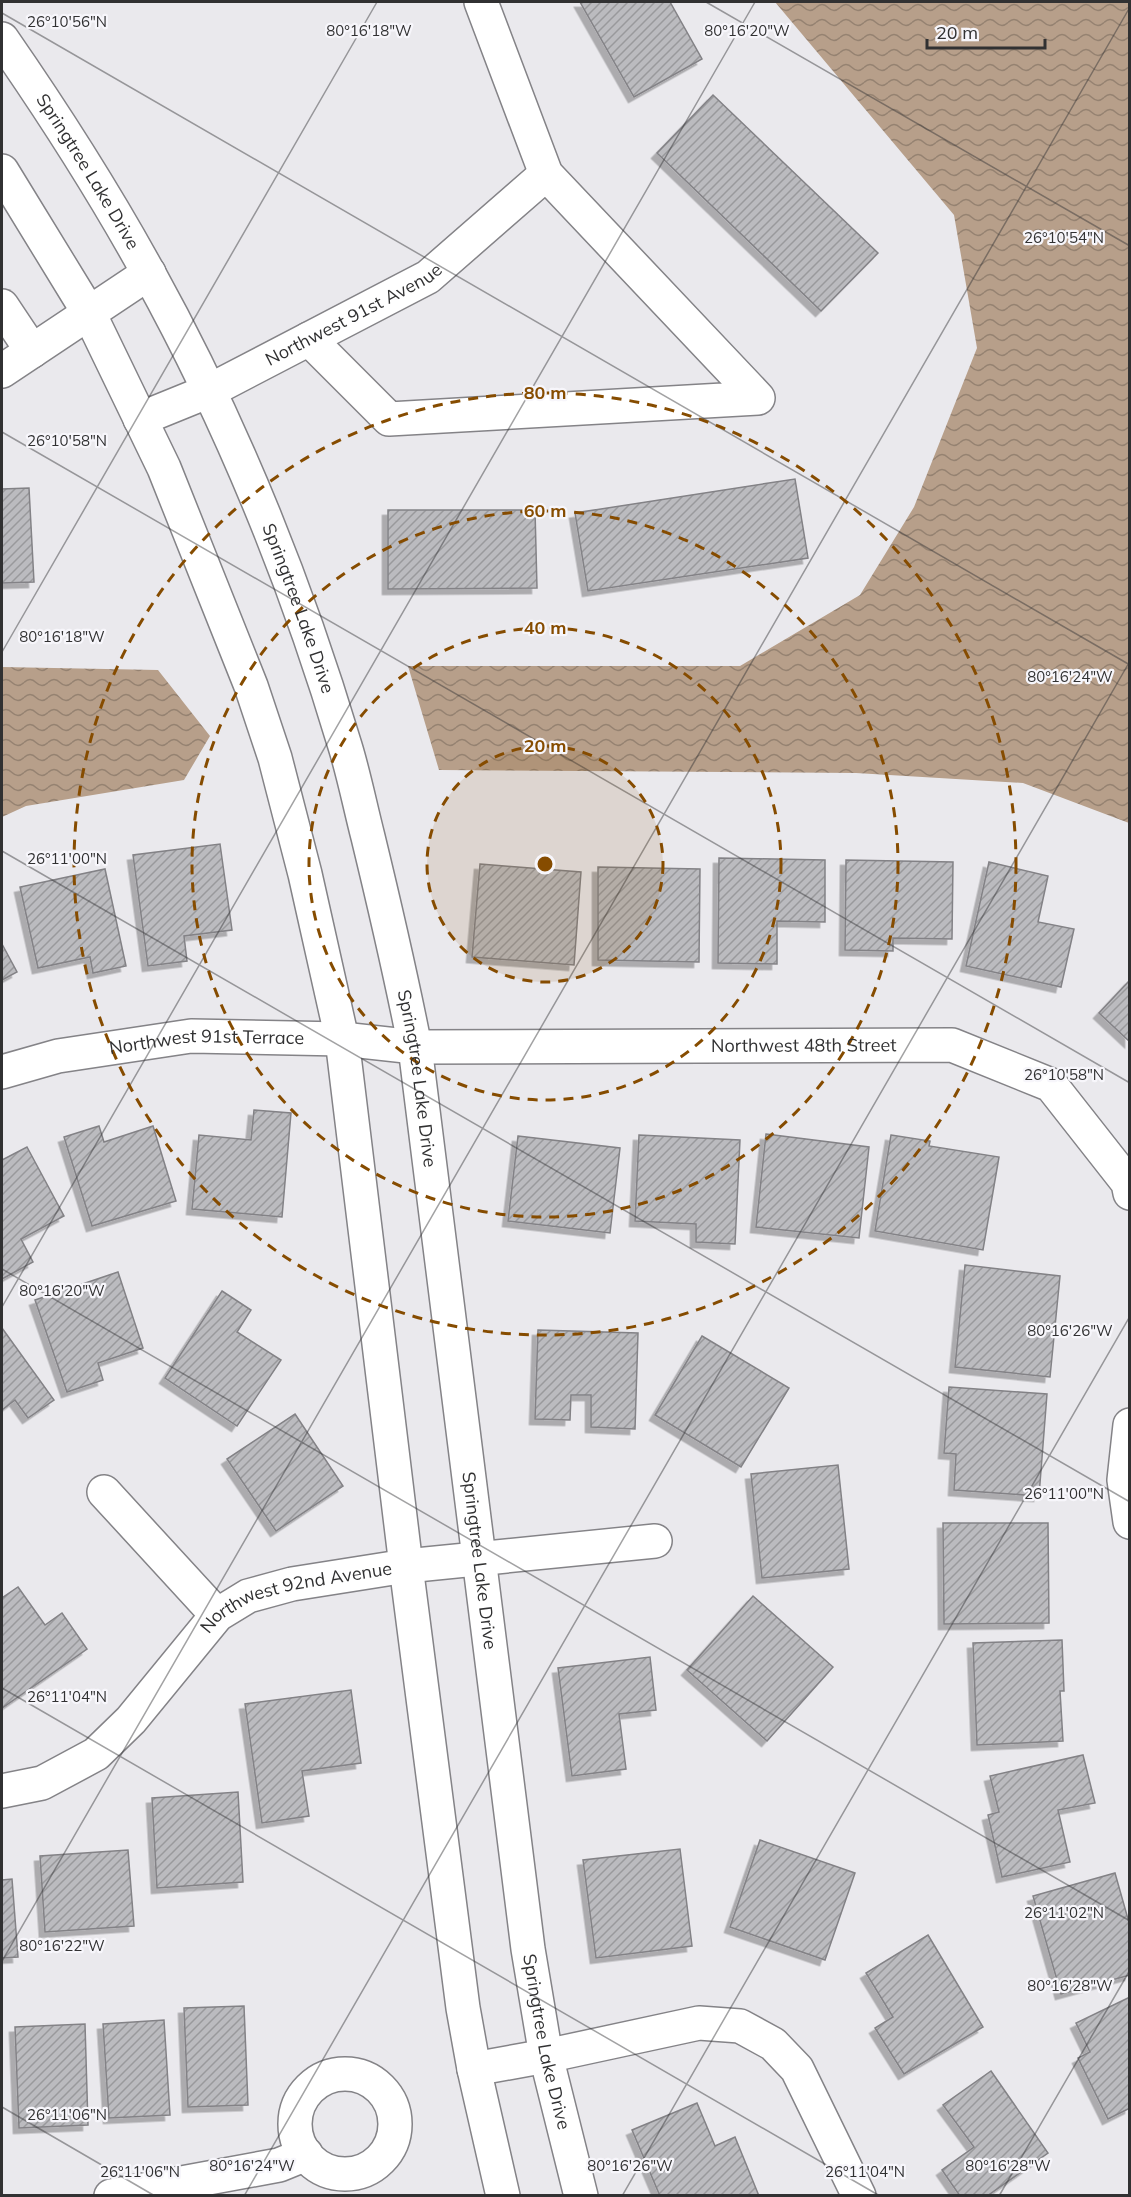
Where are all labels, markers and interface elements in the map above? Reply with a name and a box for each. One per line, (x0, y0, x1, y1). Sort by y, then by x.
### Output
text: 26°10'56"N (27, 12, 107, 31)
scale bar (927, 12, 1046, 50)
text: 80°16'18"W (326, 21, 412, 40)
text: 80°16'20"W (704, 21, 790, 40)
text: 20 m (936, 21, 978, 44)
street label: Springtree Lake Drive (31, 89, 145, 253)
text: 26°10'54"N (1024, 228, 1104, 247)
street label: Northwest 91st Avenue (261, 258, 447, 371)
text: 80 m (524, 381, 566, 404)
text: 26°10'58"N (27, 431, 107, 450)
text: 60 m (524, 499, 566, 522)
street label: Springtree Lake Drive (257, 520, 340, 696)
text: 40 m (524, 616, 566, 639)
text: 80°16'18"W (19, 627, 105, 646)
text: 80°16'24"W (1027, 667, 1113, 686)
text: 20 m (524, 734, 566, 757)
text: 26°11'00"N (27, 849, 107, 868)
centre of rings (535, 854, 555, 874)
street label: Springtree Lake Drive (393, 988, 442, 1169)
street label: Northwest 91st Terrace (107, 1024, 304, 1059)
street label: Northwest 48th Street (711, 1033, 897, 1057)
text: 26°10'58"N (1024, 1065, 1104, 1084)
text: 80°16'20"W (19, 1281, 105, 1300)
text: 80°16'26"W (1027, 1321, 1113, 1340)
street label: Springtree Lake Drive (457, 1470, 502, 1651)
text: 26°11'00"N (1024, 1484, 1104, 1503)
street label: Northwest 92nd Avenue (195, 1556, 393, 1638)
text: 26°11'04"N (27, 1687, 107, 1706)
text: 26°11'02"N (1024, 1903, 1104, 1922)
text: 80°16'22"W (19, 1936, 105, 1955)
street label: Springtree Lake Drive (518, 1952, 576, 2132)
text: 80°16'28"W (1027, 1976, 1113, 1995)
text: 26°11'06"N (27, 2105, 107, 2124)
text: 80°16'24"W (209, 2156, 295, 2175)
text: 80°16'26"W (587, 2156, 673, 2175)
text: 80°16'28"W (965, 2156, 1051, 2175)
text: 26°11'06"N (100, 2162, 180, 2181)
text: 26°11'04"N (825, 2162, 905, 2181)

